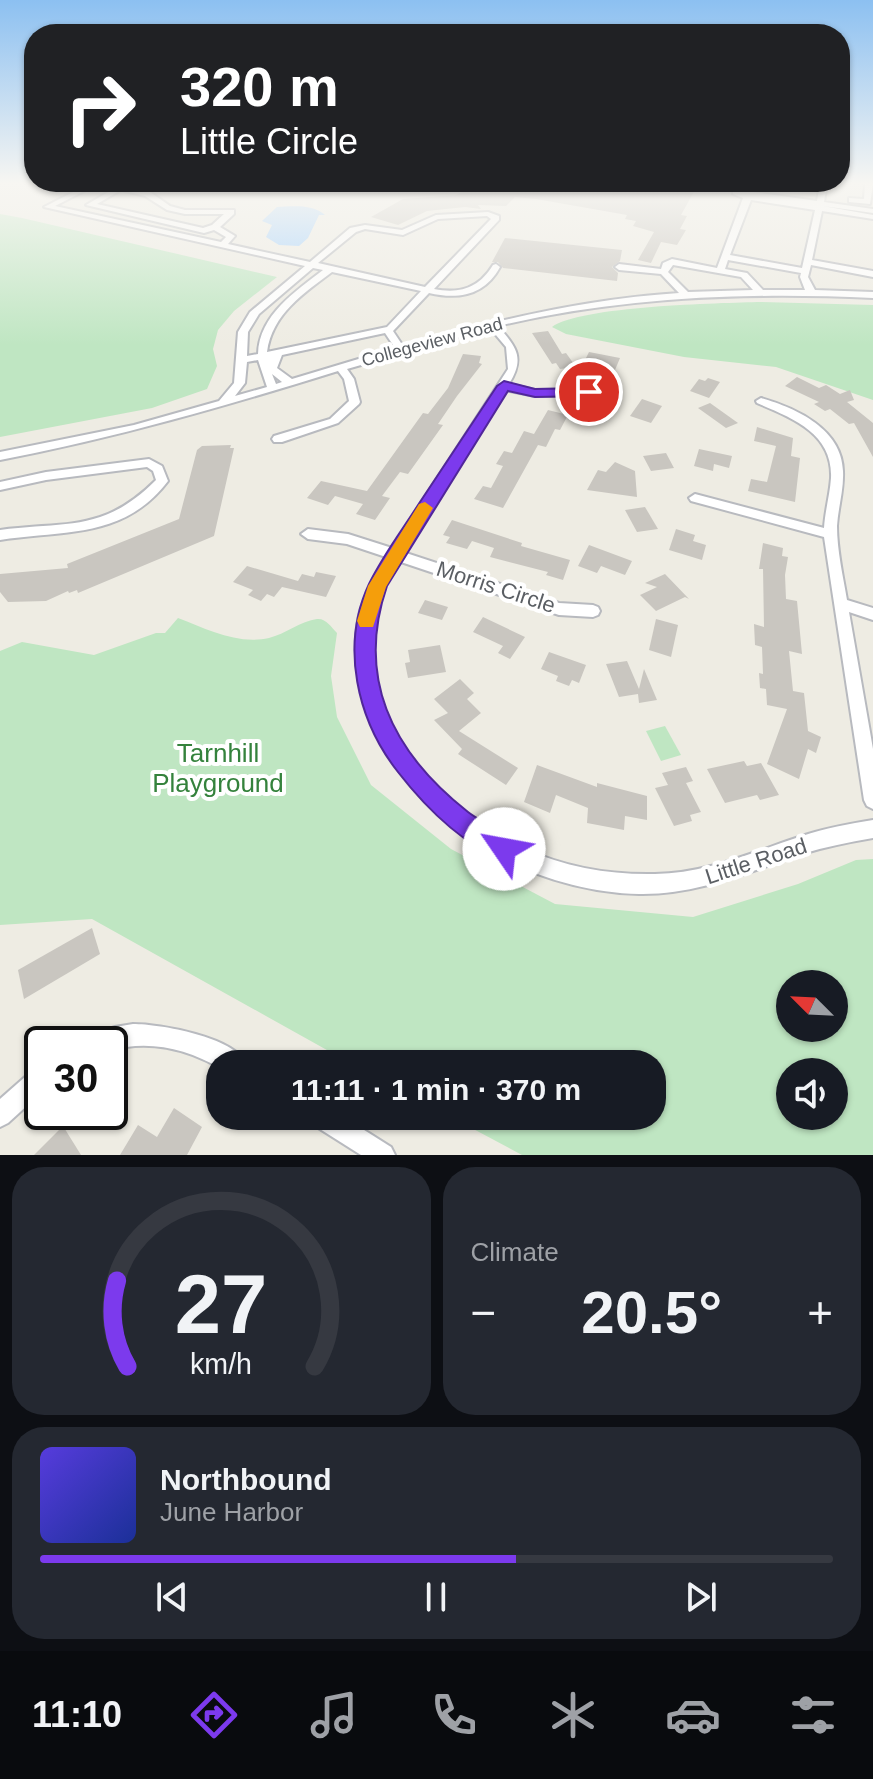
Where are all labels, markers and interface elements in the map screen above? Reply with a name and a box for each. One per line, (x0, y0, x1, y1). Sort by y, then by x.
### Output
text: 320 m (180, 55, 339, 118)
icon: right (48, 56, 152, 160)
text: Little Circle (180, 121, 358, 162)
street label: Collegeview Road (359, 314, 505, 370)
pin (555, 358, 623, 426)
icon: arrive (567, 370, 611, 414)
street label: Morris Circle (433, 556, 559, 618)
park label: Tarnhill Playground (152, 738, 284, 798)
position arrow (462, 807, 546, 891)
street label: Little Road (702, 833, 810, 889)
north arrow (776, 970, 848, 1042)
map controls (776, 970, 848, 1130)
speed limit sign: 30 (24, 1026, 128, 1130)
button: sound (776, 1058, 848, 1130)
text: 11:11 · 1 min · 370 m (291, 1073, 581, 1106)
text: Climate (471, 1237, 559, 1267)
text: 27 (175, 1258, 268, 1351)
text: 20.5° (581, 1279, 722, 1346)
text: − (471, 1288, 496, 1337)
text: + (807, 1288, 833, 1337)
text: km/h (190, 1348, 252, 1380)
text: Northbound (160, 1463, 332, 1496)
text: June Harbor (160, 1497, 303, 1527)
icon: previous (150, 1575, 194, 1619)
icon: pause (414, 1575, 458, 1619)
icon: next (679, 1575, 723, 1619)
icon: directions (186, 1687, 242, 1743)
icon: music (306, 1687, 362, 1743)
icon: phone (426, 1687, 482, 1743)
icon: climate (545, 1687, 601, 1743)
icon: car (665, 1687, 721, 1743)
icon: filters (785, 1687, 841, 1743)
text: 11:10 (32, 1694, 122, 1735)

